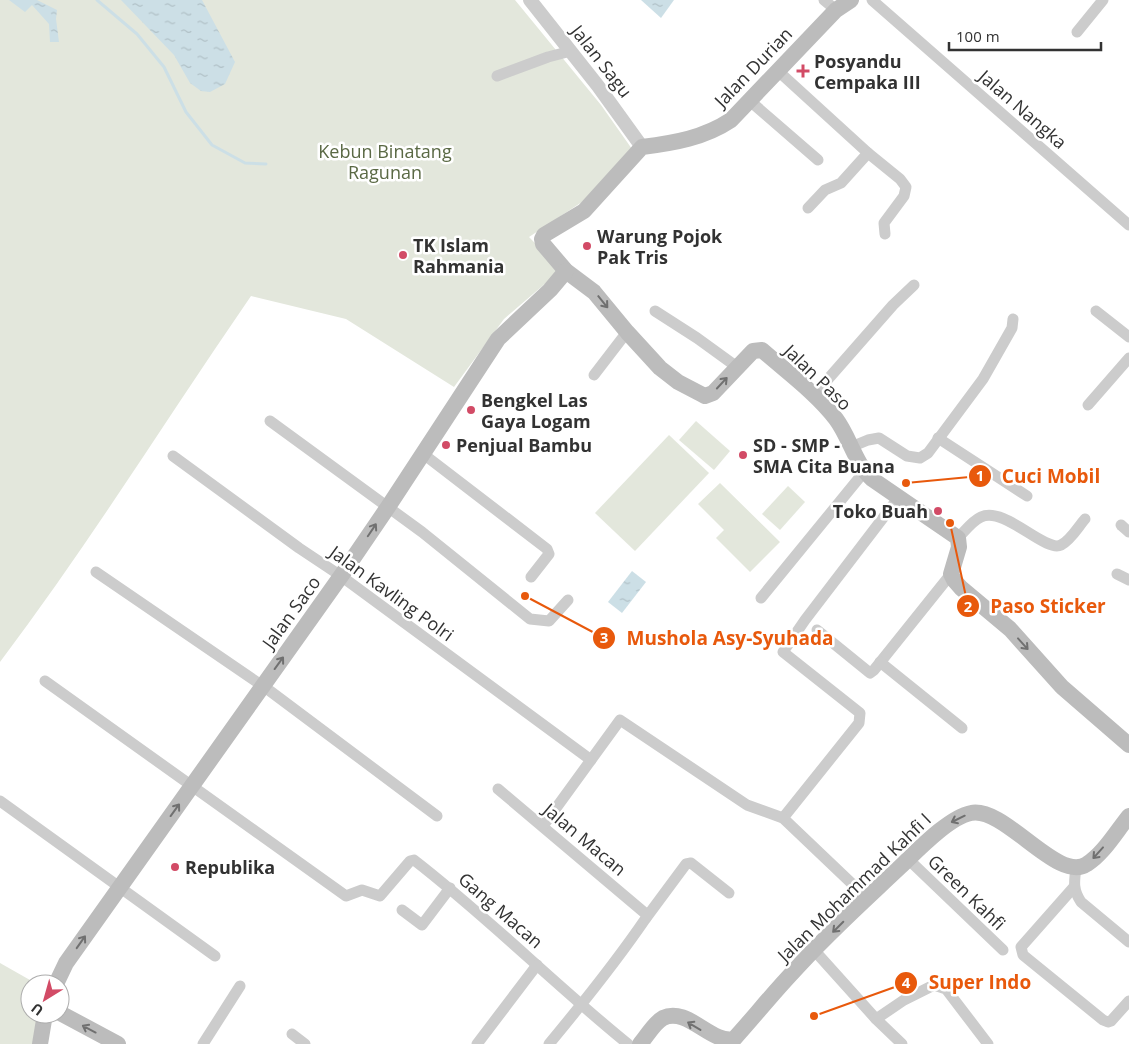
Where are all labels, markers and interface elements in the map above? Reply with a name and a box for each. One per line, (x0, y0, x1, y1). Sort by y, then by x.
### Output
street label: Jalan Sagu (565, 18, 638, 102)
scale bar (949, 20, 1102, 52)
street label: Jalan Durian (708, 22, 797, 114)
text: 100 m (956, 26, 1000, 46)
place label: Posyandu Cempaka III (814, 49, 921, 94)
street label: Jalan Nangka (973, 63, 1072, 154)
marker: Posyandu Cempaka III (796, 64, 810, 78)
park label: Kebun Binatang Ragunan (318, 139, 452, 184)
place label: Warung Pojok Pak Tris (597, 224, 723, 269)
place label: TK Islam Rahmania (413, 233, 504, 278)
marker: Warung Pojok Pak Tris (581, 240, 593, 252)
marker: TK Islam Rahmania (397, 249, 409, 261)
one-way arrow (597, 296, 608, 309)
street label: Jalan Paso (778, 337, 857, 415)
one-way arrow (716, 377, 728, 389)
place label: Bengkel Las Gaya Logam (481, 388, 591, 433)
marker: Bengkel Las Gaya Logam (465, 404, 477, 416)
place label: Penjual Bambu (456, 433, 592, 457)
place label: SD - SMP - SMA Cita Buana (753, 433, 895, 478)
marker: Penjual Bambu (440, 439, 452, 451)
marker: SD - SMP - SMA Cita Buana (737, 449, 749, 461)
callout: Cuci Mobil (967, 459, 1111, 493)
text: Cuci Mobil (1002, 463, 1100, 489)
text: 1 (976, 465, 984, 485)
place label: Toko Buah (833, 499, 928, 523)
marker: Toko Buah (932, 505, 944, 517)
one-way arrow (367, 523, 377, 537)
street label: Jalan Kavling Polri (324, 539, 459, 646)
street label: Jalan Saco (255, 571, 326, 655)
callout: Paso Sticker (956, 589, 1116, 623)
text: Paso Sticker (990, 593, 1106, 619)
text: 2 (964, 596, 973, 616)
callout: Mushola Asy-Syuhada (591, 621, 843, 655)
text: Mushola Asy-Syuhada (626, 625, 834, 651)
text: 3 (600, 627, 608, 647)
one-way arrow (1017, 637, 1029, 650)
one-way arrow (274, 656, 284, 670)
street label: Jalan Macan (537, 796, 631, 881)
one-way arrow (170, 803, 180, 817)
street label: Jalan Mohammad Kahfi I (771, 807, 936, 968)
one-way arrow (951, 814, 966, 824)
one-way arrow (1092, 847, 1104, 860)
street label: Green Kahfi (923, 849, 1011, 935)
place label: Republika (185, 855, 275, 879)
marker: Republika (169, 861, 181, 873)
street label: Gang Macan (454, 867, 548, 953)
one-way arrow (832, 921, 844, 933)
one-way arrow (76, 936, 86, 950)
callout: Super Indo (894, 966, 1041, 1000)
text: Super Indo (929, 969, 1031, 995)
text: 4 (902, 972, 911, 992)
north arrow (20, 974, 70, 1024)
text: U (27, 999, 47, 1021)
one-way arrow (687, 1020, 701, 1030)
one-way arrow (82, 1024, 97, 1033)

